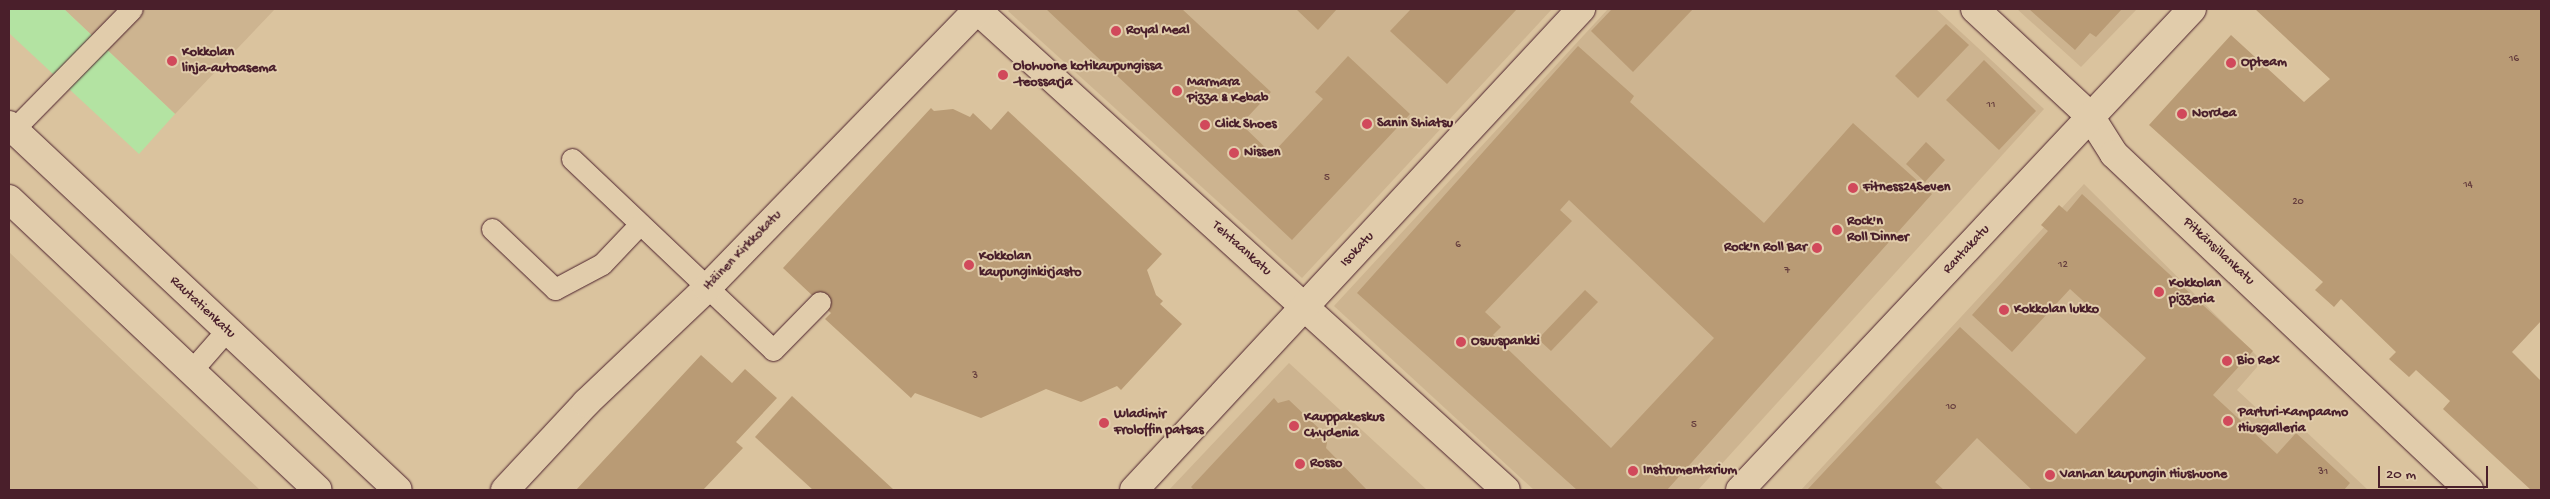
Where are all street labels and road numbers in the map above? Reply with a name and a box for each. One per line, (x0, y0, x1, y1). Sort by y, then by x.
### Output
street label: Itäinen Kirkkokatu (700, 207, 786, 295)
street label: Pitkänsillankatu (2179, 214, 2257, 290)
street label: Tehtaankatu (1208, 218, 1274, 280)
street label: Rantakatu (1940, 222, 1994, 278)
street label: Isokatu (1338, 229, 1378, 271)
street label: Rautatienkatu (166, 273, 238, 343)

